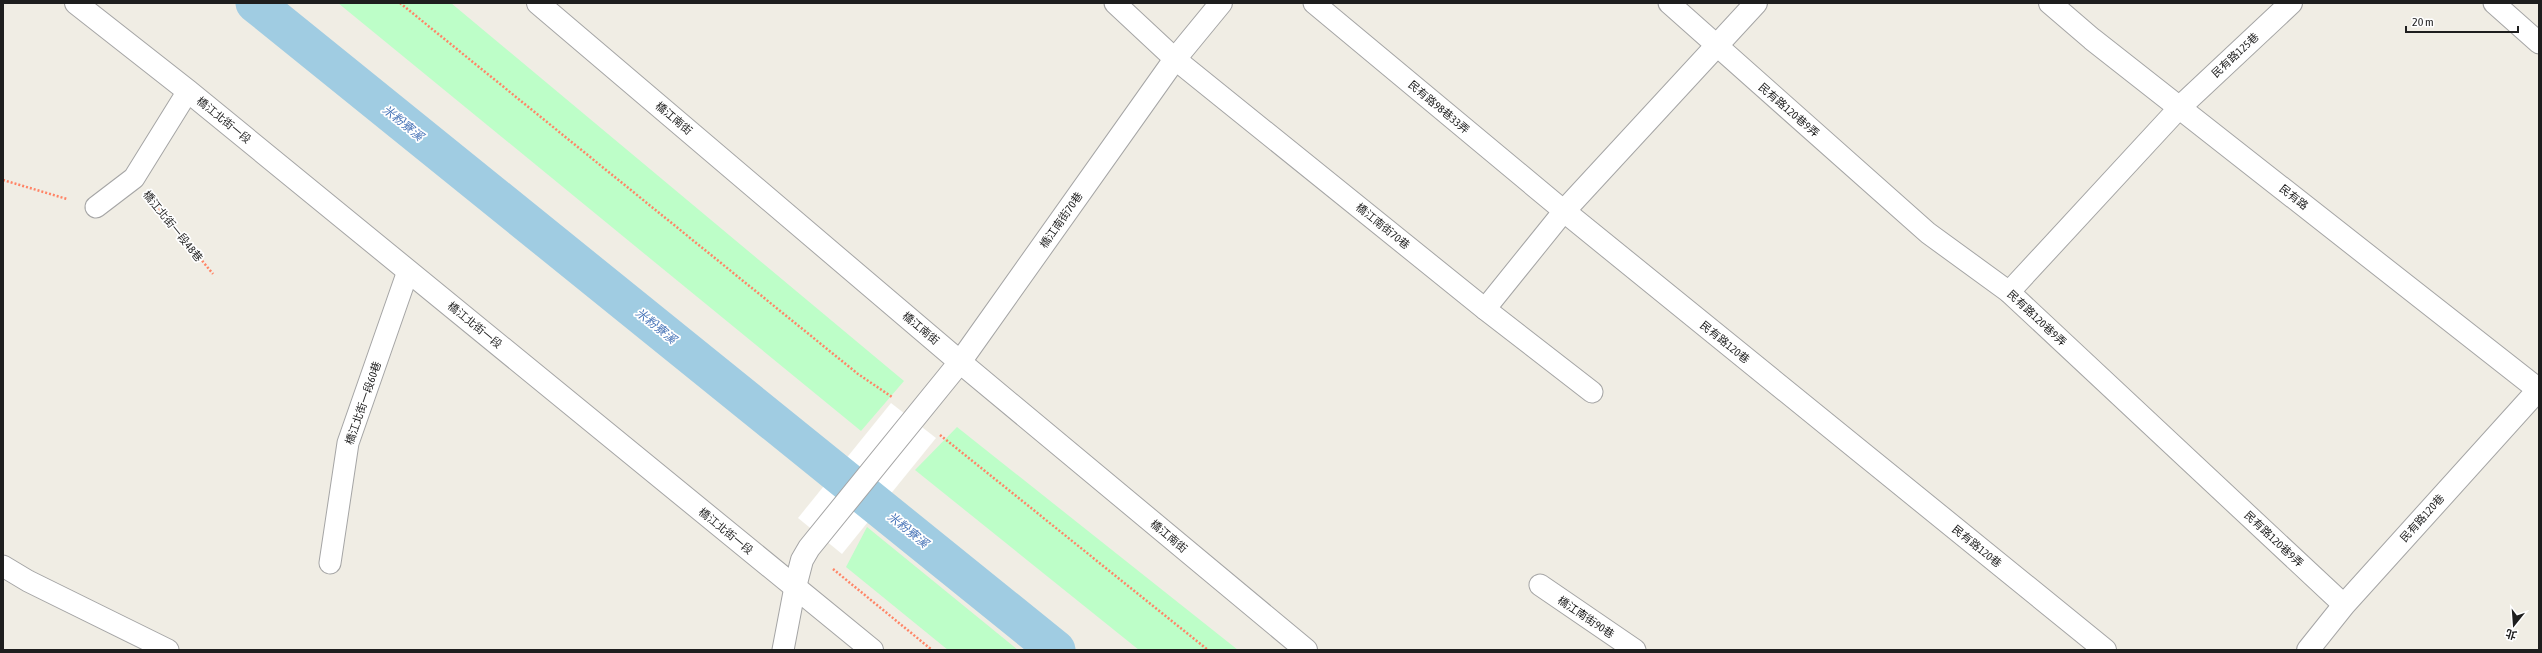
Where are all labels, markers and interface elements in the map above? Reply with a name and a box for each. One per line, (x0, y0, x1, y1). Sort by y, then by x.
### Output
scale bar (2406, 8, 2518, 34)
text: 20 m (2412, 15, 2434, 29)
street label: 民有路125巷 (2209, 30, 2261, 80)
street label: 民有路98巷33弄 (1406, 78, 1472, 136)
street label: 民有路120巷9弄 (1757, 81, 1821, 139)
street label: 橋江北街一段 (195, 95, 253, 145)
street label: 橋江南街 (653, 99, 695, 137)
water label: 米粉寮溪 (380, 102, 428, 145)
street label: 民有路 (2277, 182, 2311, 212)
street label: 橋江北街一段48巷 (141, 188, 205, 264)
street label: 橋江南街70巷 (1037, 190, 1085, 250)
street label: 橋江南街70巷 (1354, 201, 1412, 251)
street label: 民有路120巷9弄 (2005, 288, 2069, 348)
street label: 橋江北街一段 (446, 300, 504, 350)
water label: 米粉寮溪 (633, 305, 681, 348)
street label: 橋江南街 (900, 309, 942, 347)
street label: 民有路120巷 (1698, 319, 1752, 365)
street label: 橋江北街一段60巷 (343, 360, 383, 446)
street label: 民有路120巷 (2398, 492, 2446, 544)
street label: 橋江北街一段 (697, 506, 755, 556)
water label: 米粉寮溪 (885, 509, 933, 552)
street label: 民有路120巷9弄 (2242, 509, 2306, 569)
street label: 橋江南街 (1148, 517, 1190, 555)
street label: 民有路120巷 (1950, 523, 2004, 569)
street label: 橋江南街90巷 (1556, 594, 1616, 640)
north arrow (2494, 605, 2534, 645)
text: 北 (2504, 627, 2518, 642)

